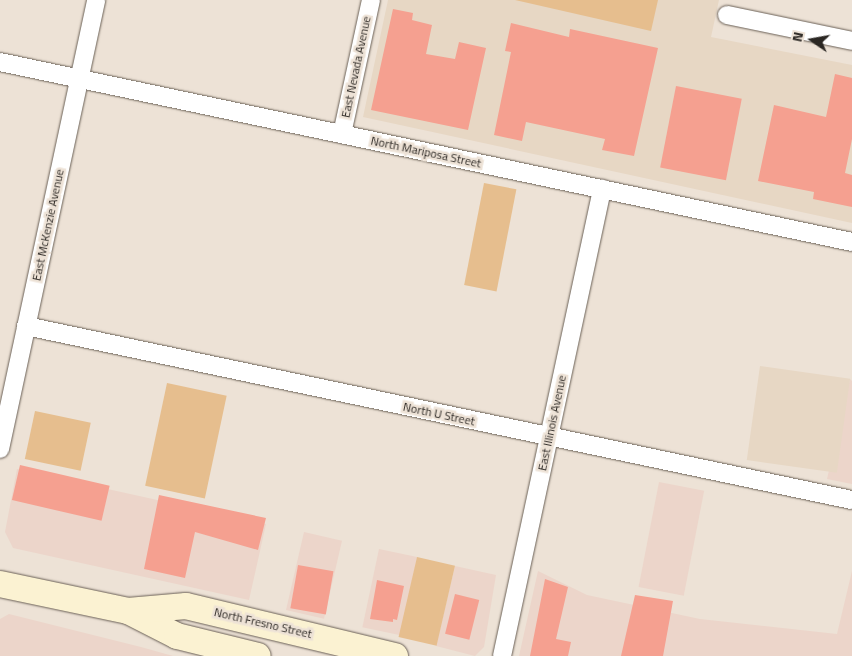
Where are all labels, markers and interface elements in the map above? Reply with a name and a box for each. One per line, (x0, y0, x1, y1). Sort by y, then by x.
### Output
street label: East Nevada Avenue (338, 15, 374, 119)
north arrow (787, 15, 837, 65)
text: N (786, 30, 808, 44)
street label: North Mariposa Street (369, 133, 483, 171)
street label: East McKenzie Avenue (29, 168, 67, 282)
street label: East Illinois Avenue (535, 374, 569, 472)
street label: North U Street (402, 399, 476, 429)
street label: North Fresno Street (213, 605, 313, 641)

